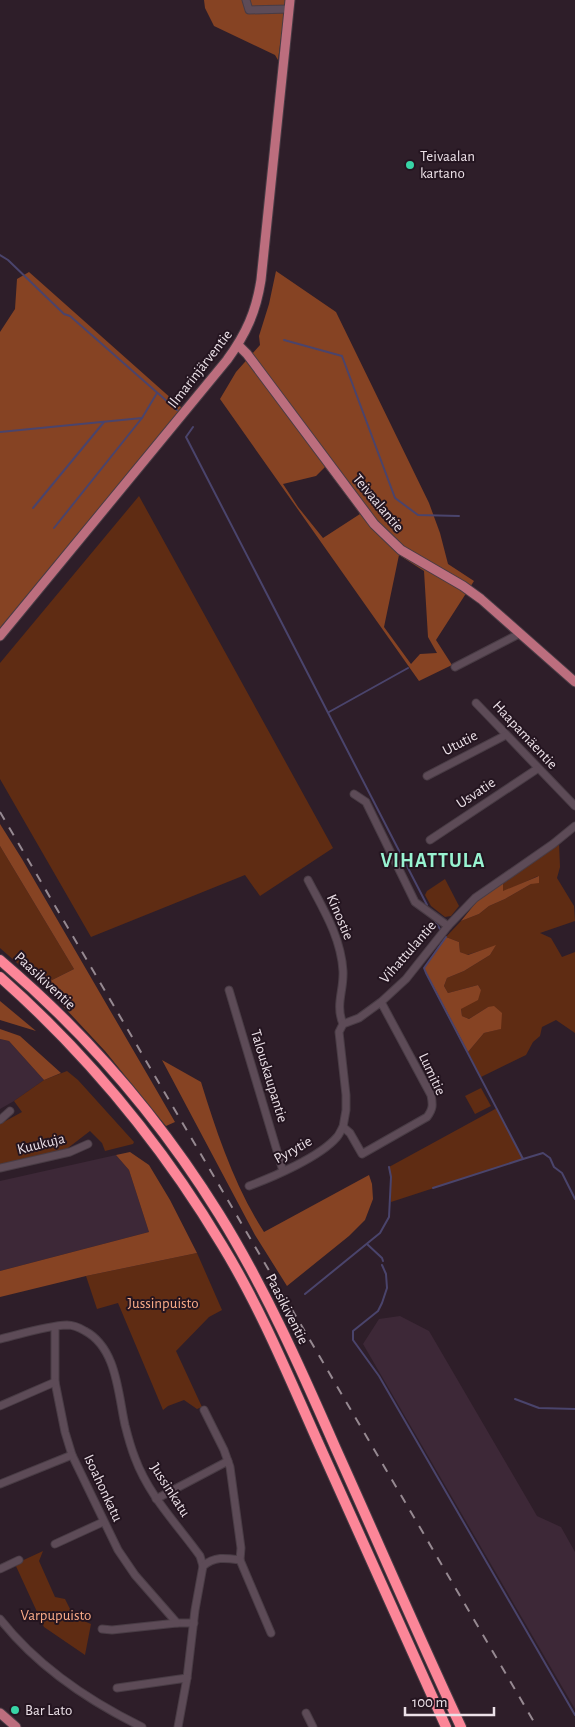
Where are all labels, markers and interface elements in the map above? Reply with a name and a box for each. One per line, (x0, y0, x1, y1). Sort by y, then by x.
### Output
place label: Teivaalan kartano (420, 149, 475, 181)
marker: Teivaalan kartano (404, 159, 416, 171)
street label: Ilmarinjärventie (165, 327, 235, 411)
street label: Teivaalantie (350, 471, 406, 535)
street label: Haapamäentie (490, 698, 560, 772)
street label: Ututie (440, 728, 480, 758)
street label: Usvatie (454, 775, 498, 811)
district label: VIHATTULA (380, 851, 486, 871)
street label: Kinostie (324, 892, 356, 942)
street label: Vihattulantie (377, 918, 439, 986)
street label: Paasikiventie (12, 949, 78, 1013)
street label: Talouskaupantie (248, 1028, 290, 1124)
street label: Lumitie (416, 1051, 448, 1097)
street label: Kuukuja (16, 1131, 66, 1157)
street label: Pyrytie (271, 1133, 315, 1166)
street label: Paasikiventie (263, 1271, 311, 1347)
park label: Jussinpuisto (127, 1296, 199, 1311)
street label: Isoahonkatu (81, 1452, 125, 1524)
street label: Jussinkatu (147, 1461, 193, 1520)
park label: Varpupuisto (21, 1608, 91, 1623)
scale bar (405, 1684, 494, 1716)
text: 100 m (412, 1695, 447, 1710)
place label: Bar Lato (25, 1703, 72, 1718)
marker: Bar Lato (9, 1704, 21, 1716)

